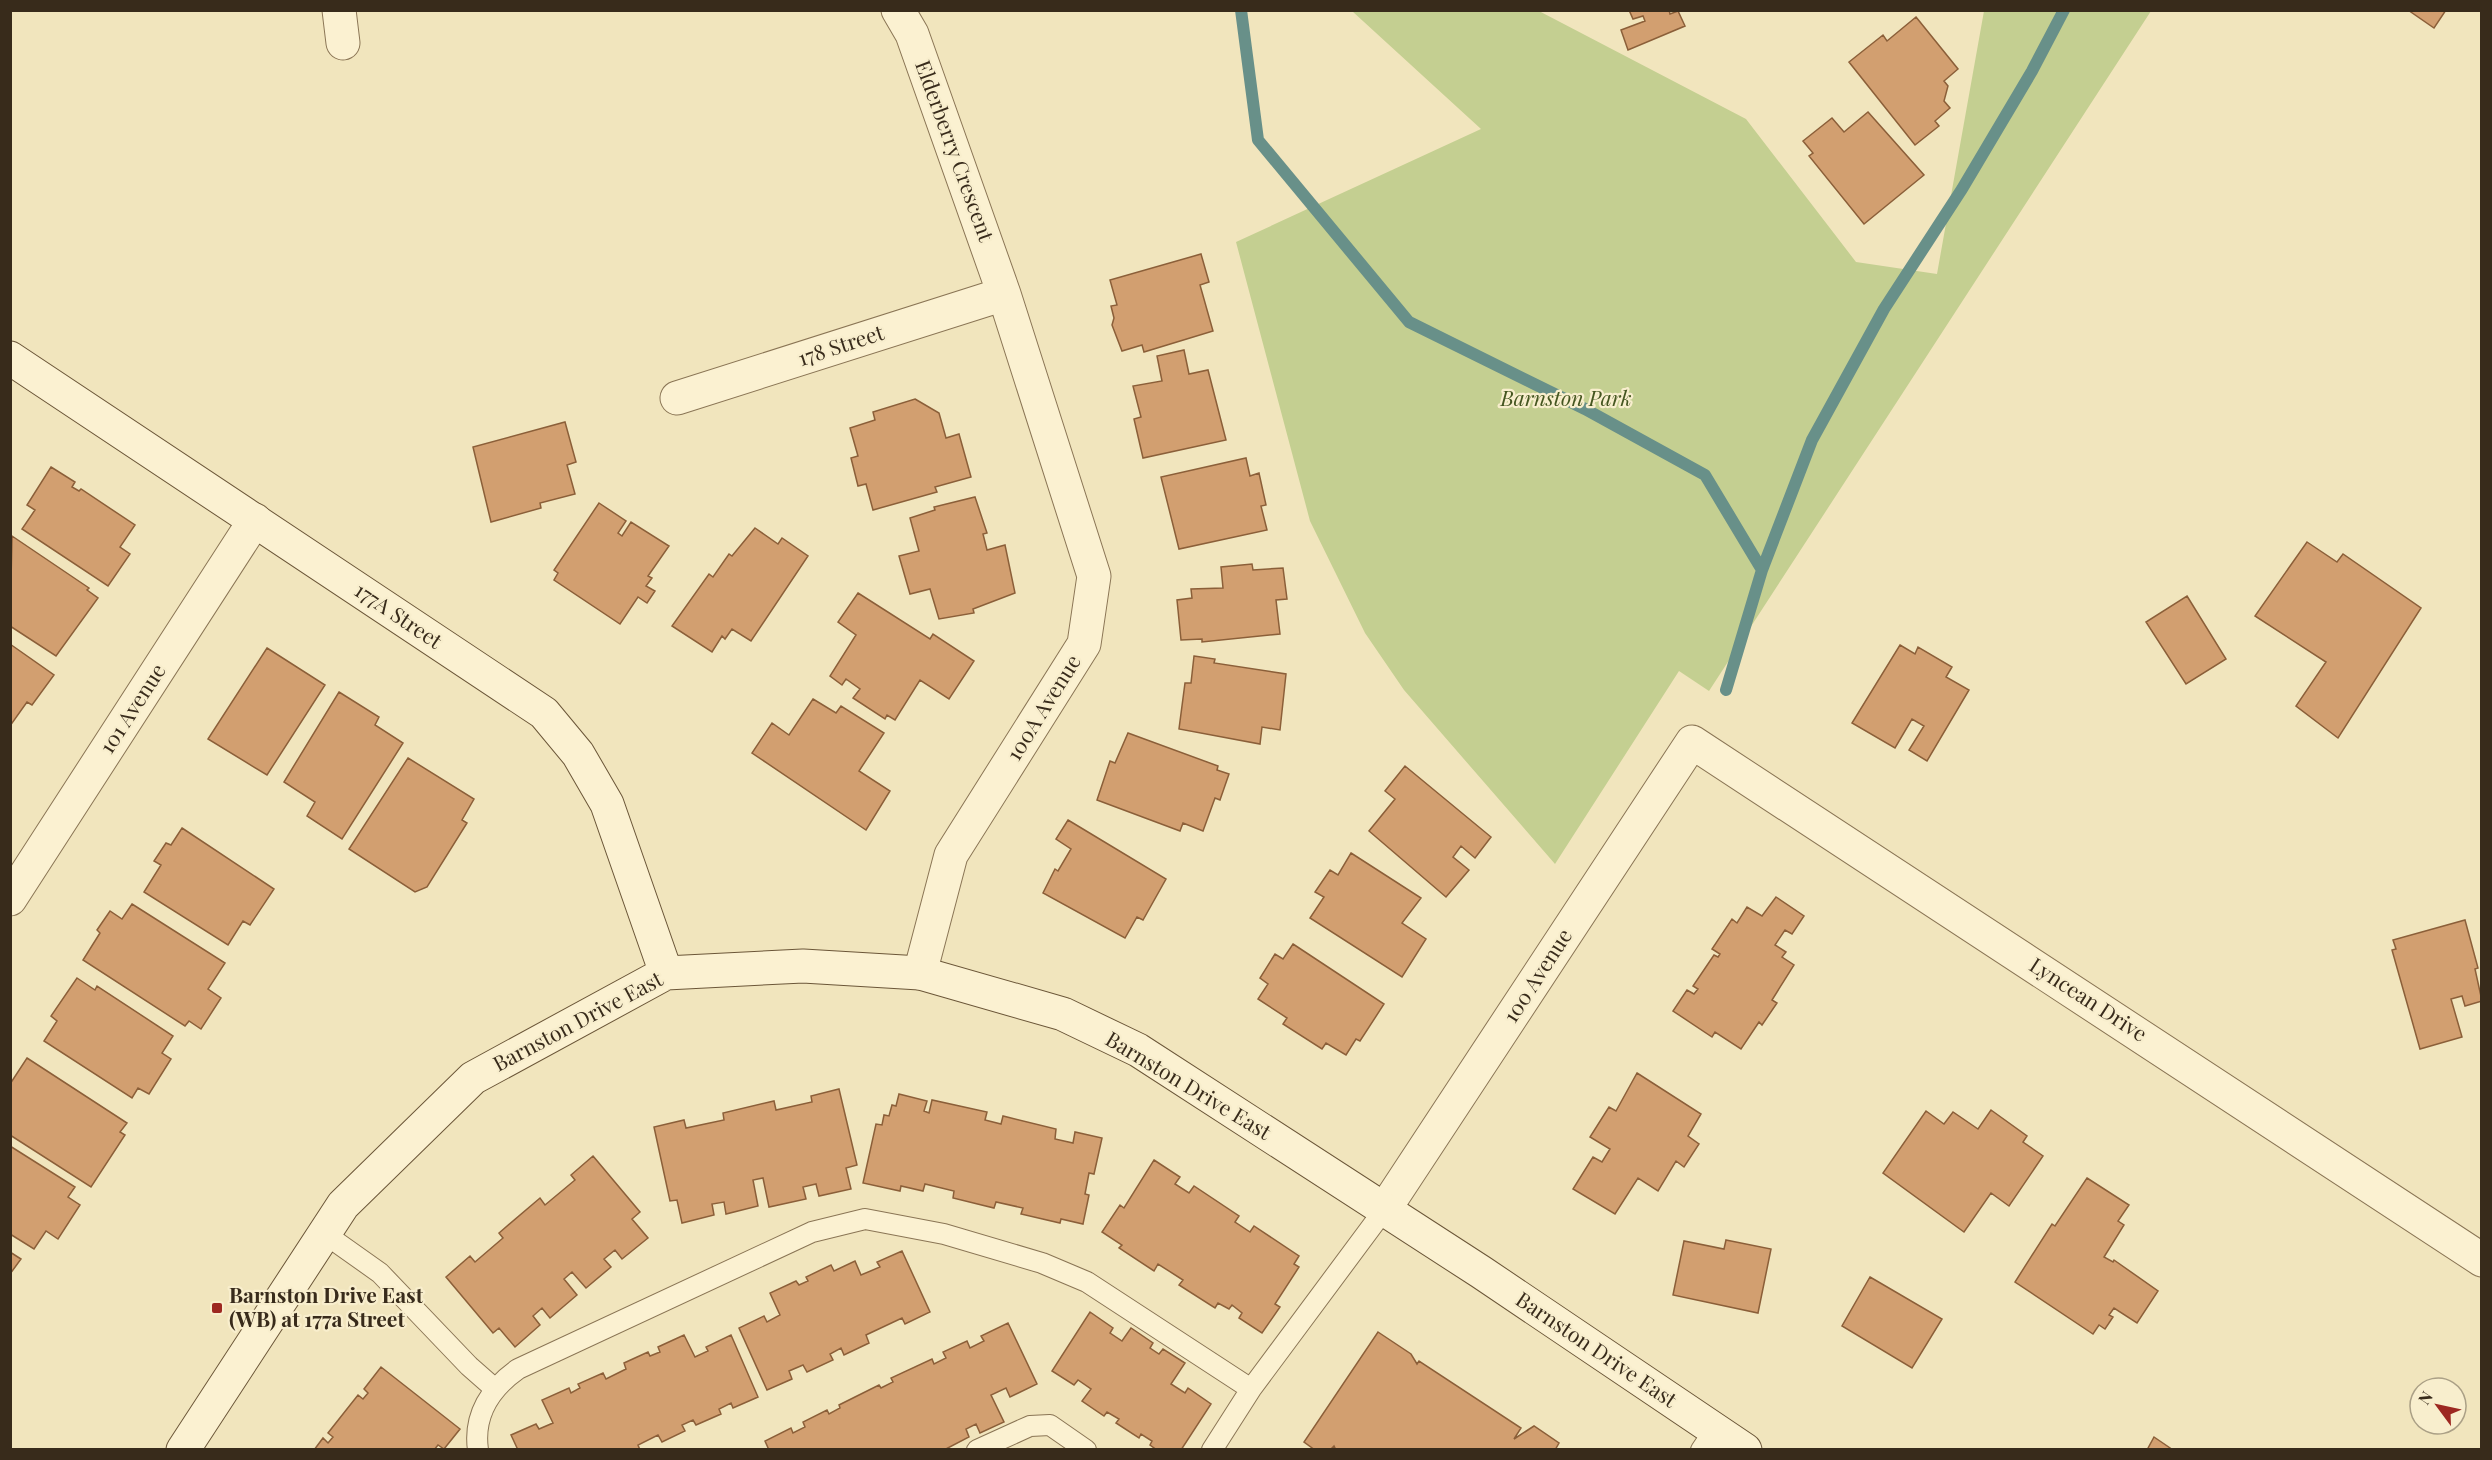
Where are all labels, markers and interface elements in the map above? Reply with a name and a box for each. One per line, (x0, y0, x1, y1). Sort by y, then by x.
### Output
street label: Elderberry Crescent (910, 56, 1002, 245)
street label: 178 Street (794, 317, 887, 371)
park label: Barnston Park (1499, 383, 1632, 411)
street label: 177A Street (350, 575, 449, 654)
street label: 100A Avenue (999, 649, 1086, 765)
street label: 101 Avenue (92, 658, 171, 758)
street label: 100 Avenue (1495, 923, 1577, 1027)
street label: Lyncean Drive (2025, 950, 2153, 1047)
street label: Barnston Drive East (487, 963, 667, 1077)
street label: Barnston Drive East (1101, 1024, 1277, 1145)
place label: Barnston Drive East (WB) at 177a Street (229, 1280, 424, 1332)
street label: Barnston Drive East (1511, 1284, 1683, 1413)
marker: Barnston Drive East (WB) at 177a Street (210, 1301, 224, 1315)
north arrow (2408, 1376, 2468, 1436)
text: N (2413, 1387, 2437, 1408)

